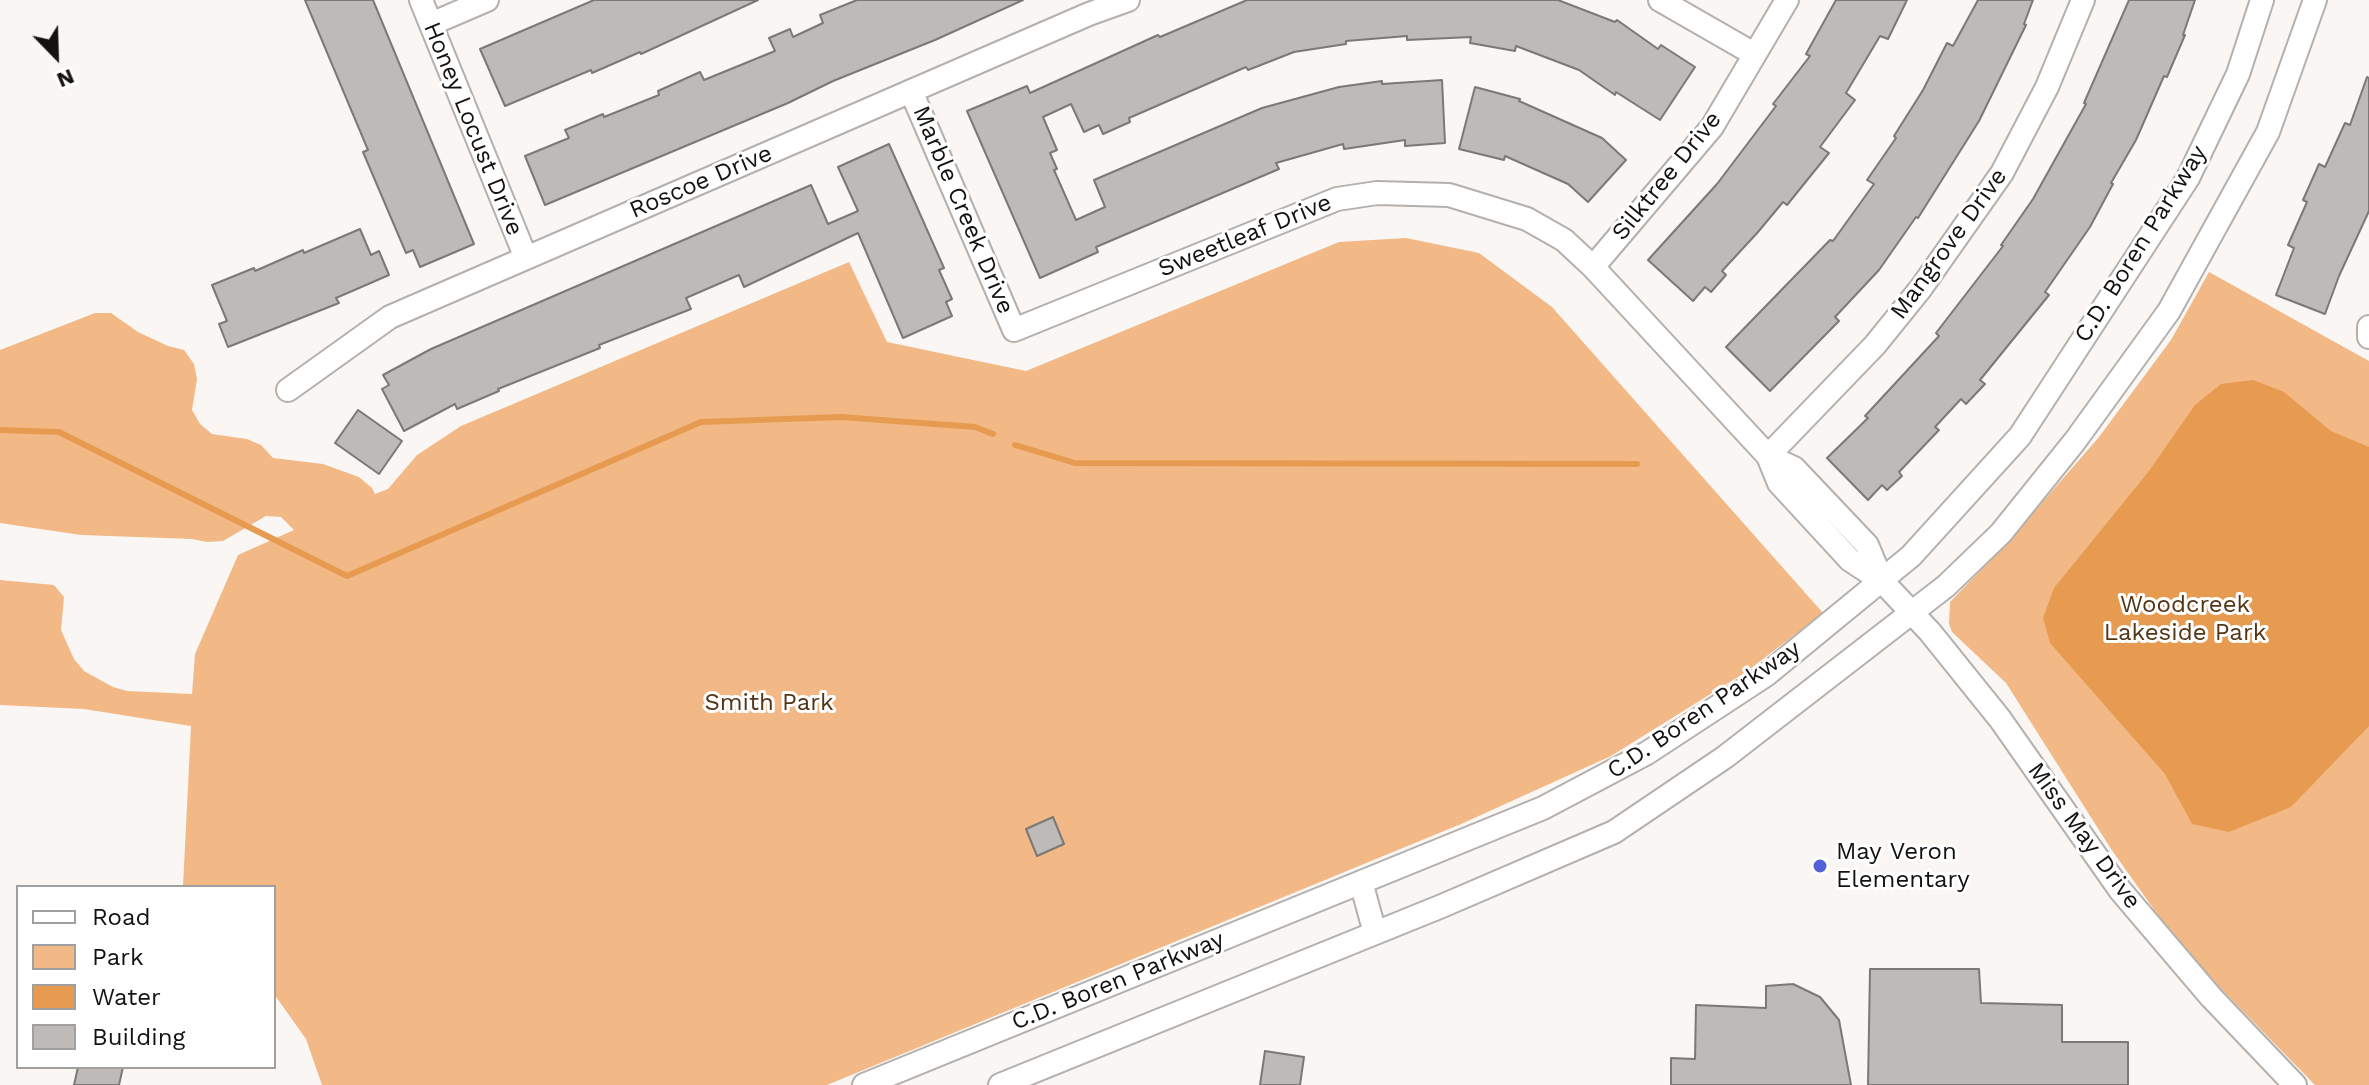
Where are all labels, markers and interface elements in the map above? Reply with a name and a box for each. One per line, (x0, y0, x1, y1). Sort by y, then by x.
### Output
north arrow (16, 16, 96, 96)
street label: Honey Locust Drive (417, 18, 529, 240)
text: N (53, 64, 78, 93)
street label: Marble Creek Drive (906, 102, 1020, 318)
street label: Silktree Drive (1606, 106, 1728, 246)
street label: Roscoe Drive (625, 139, 777, 225)
street label: C.D. Boren Parkway (2069, 140, 2213, 348)
street label: Mangrove Drive (1885, 163, 2013, 325)
street label: Sweetleaf Drive (1154, 188, 1336, 284)
park label: Woodcreek Lakeside Park (2104, 591, 2266, 647)
street label: C.D. Boren Parkway (1602, 635, 1806, 785)
park label: Smith Park (704, 689, 834, 717)
street label: Miss May Drive (2021, 757, 2147, 915)
place label: May Veron Elementary (1836, 838, 1970, 894)
marker: May Veron Elementary (1811, 857, 1829, 875)
legend (16, 885, 276, 1069)
text: Road (92, 903, 151, 931)
street label: C.D. Boren Parkway (1007, 925, 1229, 1037)
text: Park (92, 943, 144, 971)
text: Water (92, 983, 161, 1011)
text: Building (92, 1023, 185, 1051)

